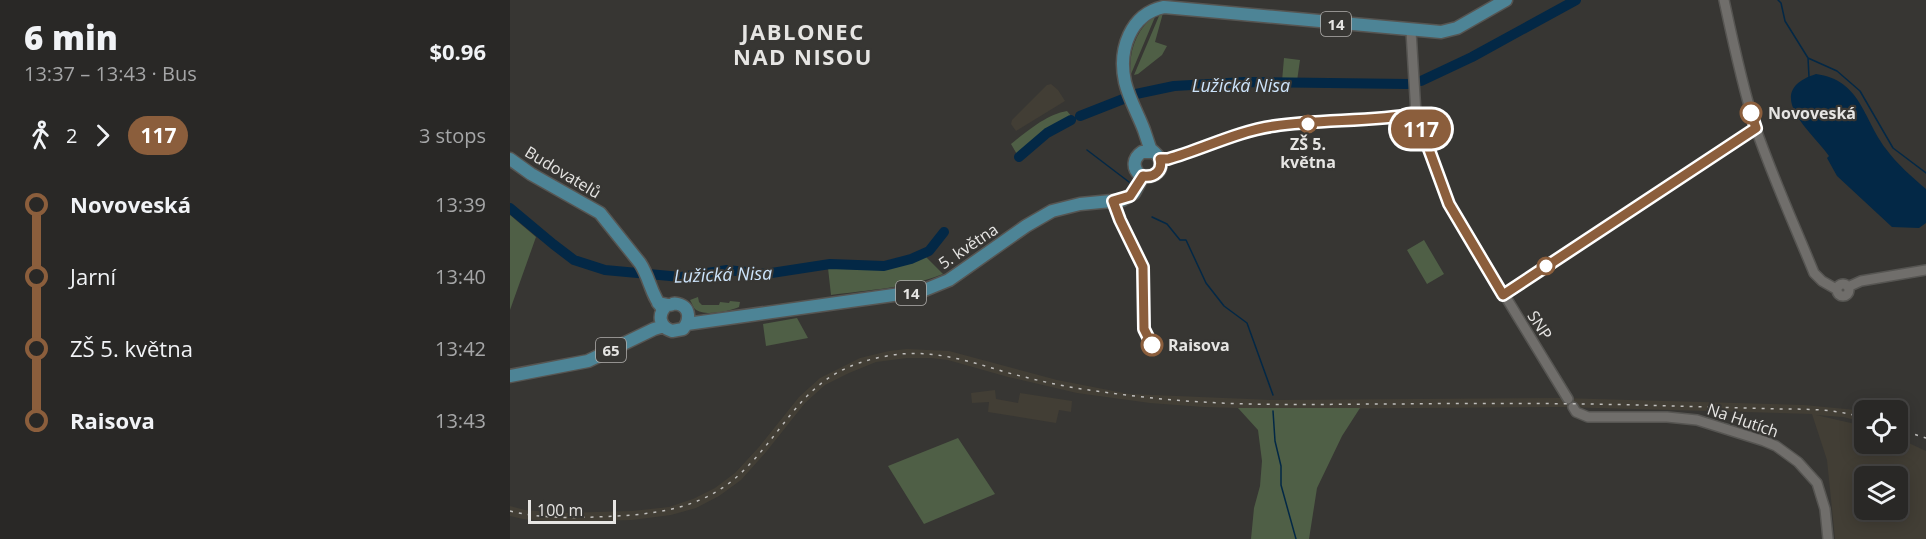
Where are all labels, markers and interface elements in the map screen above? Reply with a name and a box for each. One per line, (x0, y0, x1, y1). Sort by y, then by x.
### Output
road number: 14 (1321, 12, 1351, 36)
text: 6 min (24, 15, 118, 60)
district label: JABLONEC NAD NISOU (733, 16, 873, 71)
text: $0.96 (429, 36, 486, 66)
text: 13:37 – 13:43 · Bus (24, 60, 197, 87)
water label: Lužická Nisa (1192, 73, 1290, 97)
marker: Novoveská (1740, 102, 1762, 124)
place label: Novoveská (1768, 102, 1856, 124)
line badge: 117 (1386, 110, 1456, 148)
marker: ZŠ 5. května (1299, 115, 1317, 133)
text: 117 (1403, 115, 1439, 143)
icon: walk (24, 119, 57, 152)
icon: forward (86, 119, 119, 152)
text: 117 (140, 121, 176, 149)
text: 2 (66, 122, 77, 149)
text: 3 stops (419, 122, 486, 149)
place label: ZŠ 5. května (1280, 133, 1336, 173)
street label: Budovatelů (521, 141, 605, 203)
text: Novoveská (70, 189, 191, 219)
text: 13:39 (435, 191, 486, 218)
street label: 5. května (934, 218, 1002, 274)
unlabelled marker (1537, 257, 1555, 275)
water label: Lužická Nisa (673, 260, 773, 288)
text: Jarní (70, 261, 116, 291)
text: 13:40 (435, 263, 486, 290)
road number: 14 (896, 281, 926, 305)
street label: SNP (1522, 306, 1558, 344)
text: ZŠ 5. května (70, 333, 193, 363)
marker: Raisova (1141, 334, 1163, 356)
place label: Raisova (1168, 334, 1230, 356)
text: 13:42 (435, 335, 486, 362)
road number: 65 (596, 338, 626, 362)
street label: Na Hutích (1704, 398, 1782, 442)
map controls (1854, 400, 1908, 520)
button: locate (1854, 400, 1908, 454)
text: Raisova (70, 405, 155, 435)
text: 13:43 (435, 407, 486, 434)
button: layers (1854, 466, 1908, 520)
scale bar (528, 497, 616, 524)
text: 100 m (537, 499, 583, 521)

